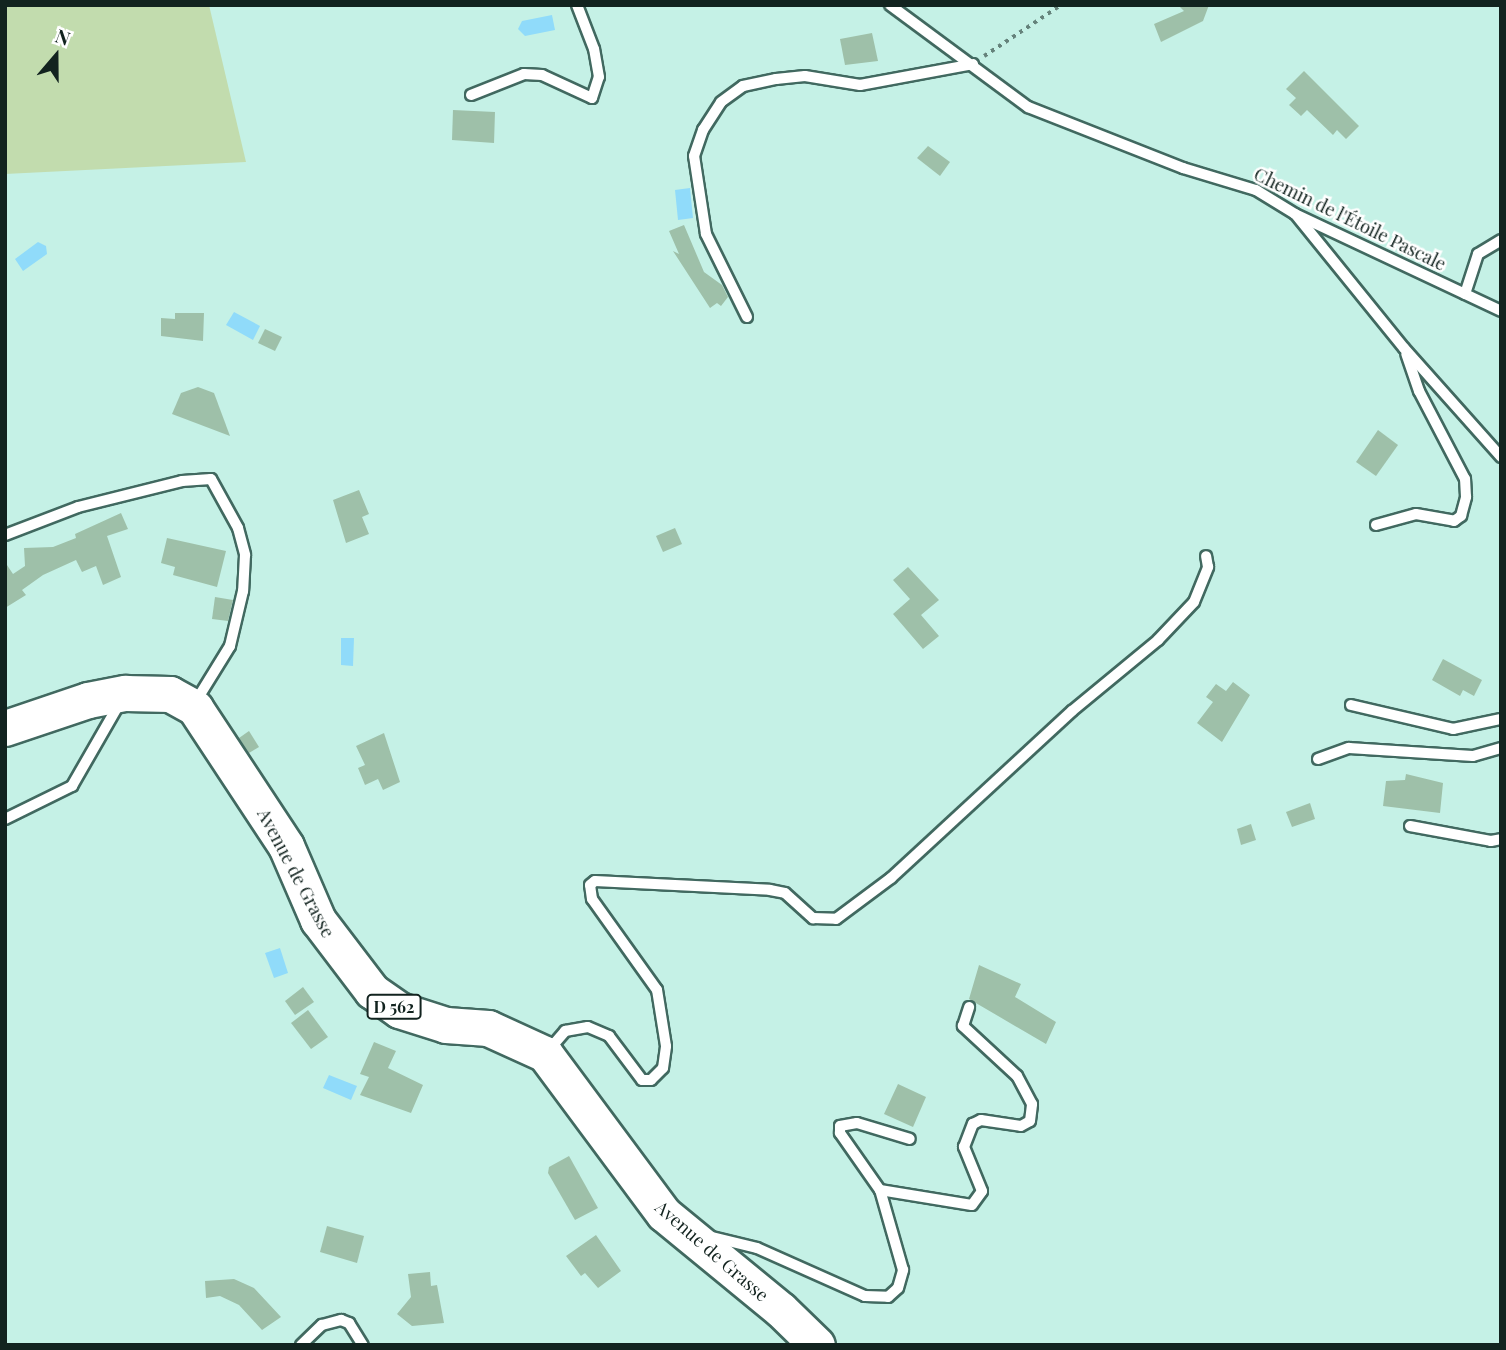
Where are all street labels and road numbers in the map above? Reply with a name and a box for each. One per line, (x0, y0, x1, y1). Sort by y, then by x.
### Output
street label: Chemin de l'Étoile Pascale (1250, 163, 1450, 275)
street label: Avenue de Grasse (253, 805, 339, 941)
road number: D 562 (366, 995, 422, 1020)
street label: Avenue de Grasse (651, 1196, 773, 1306)

